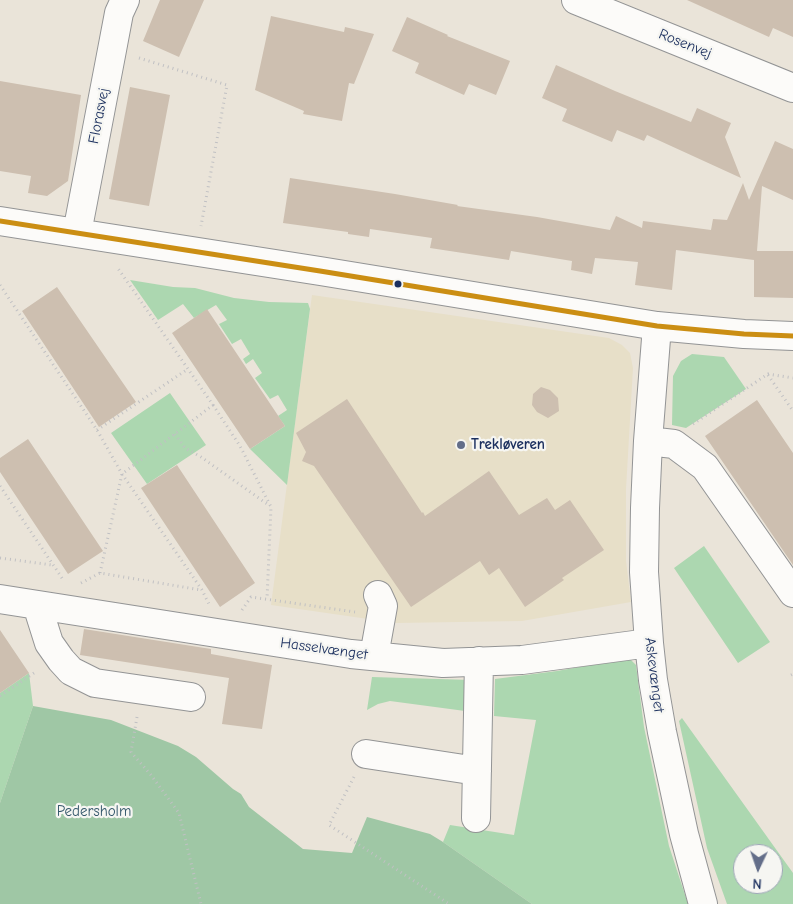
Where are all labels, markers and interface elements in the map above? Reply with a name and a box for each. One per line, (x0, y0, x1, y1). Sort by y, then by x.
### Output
street label: Rosenvej (656, 25, 714, 63)
street label: Florasvej (85, 87, 113, 145)
unlabelled marker (393, 279, 403, 289)
place label: Trekløveren (471, 436, 545, 454)
marker: Trekløveren (455, 439, 467, 451)
street label: Hasselvænget (279, 634, 369, 664)
street label: Askevænget (640, 636, 668, 714)
park label: Pedersholm (57, 803, 131, 821)
north arrow (733, 844, 783, 894)
text: N (752, 875, 762, 892)

